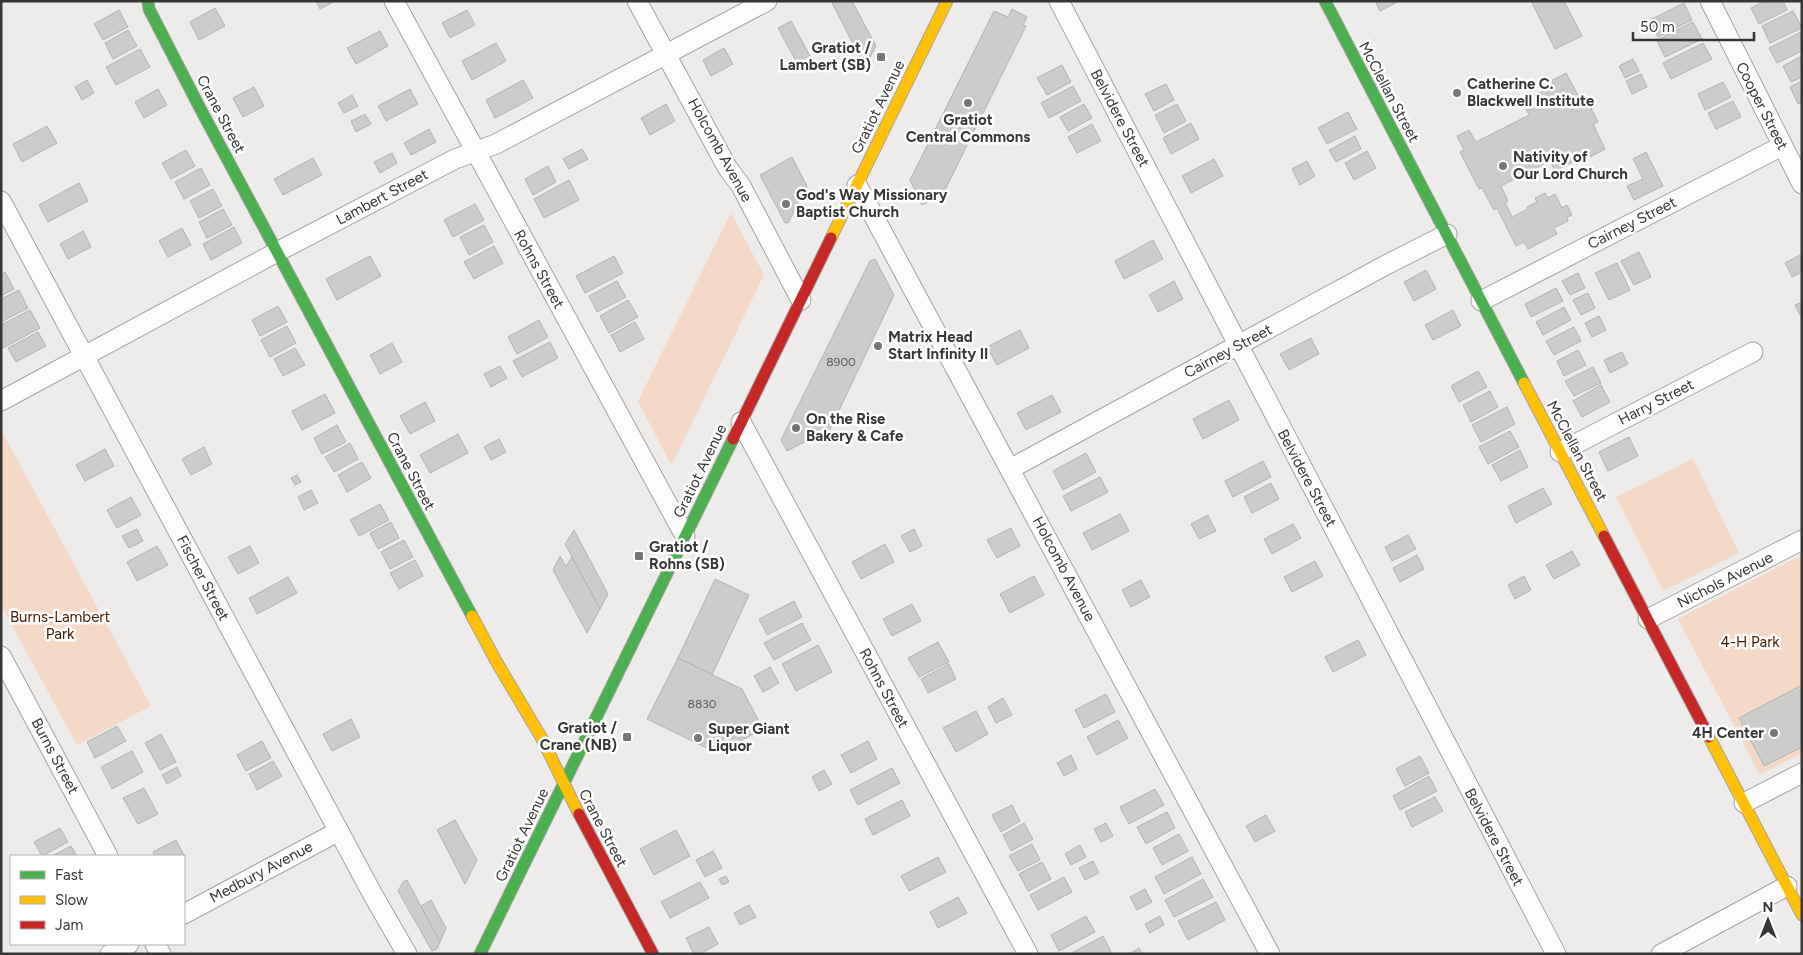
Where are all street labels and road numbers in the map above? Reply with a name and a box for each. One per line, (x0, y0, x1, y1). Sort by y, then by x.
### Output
street label: McClellan Street (1355, 39, 1423, 146)
street label: Gratiot Avenue (848, 57, 908, 157)
street label: Cooper Street (1732, 59, 1792, 153)
street label: Belvidere Street (1087, 66, 1153, 170)
street label: Crane Street (193, 72, 249, 156)
street label: Holcomb Avenue (684, 95, 756, 205)
street label: Lambert Street (333, 165, 431, 229)
street label: Cairney Street (1585, 193, 1680, 253)
street label: Rohns Street (510, 226, 568, 312)
street label: Cairney Street (1181, 320, 1275, 382)
street label: Harry Street (1615, 375, 1697, 429)
street label: McClellan Street (1543, 398, 1611, 505)
street label: Gratiot Avenue (670, 421, 730, 521)
street label: Belvidere Street (1274, 426, 1340, 530)
street label: Crane Street (383, 429, 439, 513)
street label: Holcomb Avenue (1029, 514, 1099, 624)
street label: Fischer Street (173, 532, 233, 624)
street label: Nichols Avenue (1674, 548, 1776, 612)
street label: Rohns Street (856, 645, 913, 731)
street label: Burns Street (27, 715, 83, 797)
street label: Gratiot Avenue (492, 785, 552, 885)
street label: Belvidere Street (1461, 785, 1527, 889)
street label: Crane Street (575, 786, 631, 870)
street label: Medbury Avenue (206, 837, 316, 907)

